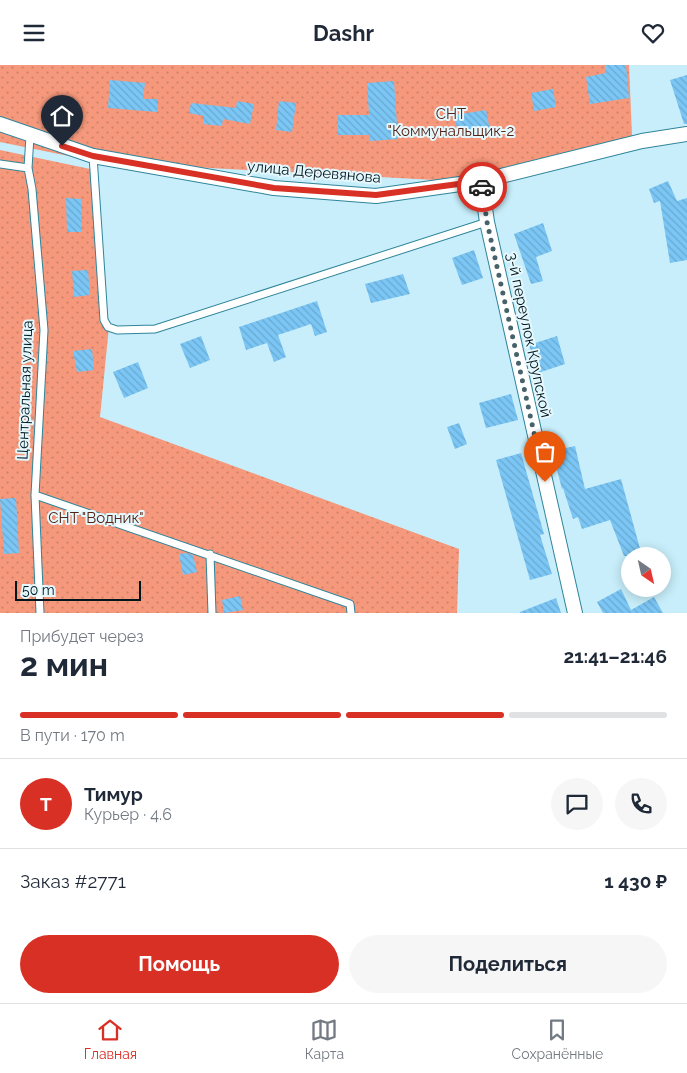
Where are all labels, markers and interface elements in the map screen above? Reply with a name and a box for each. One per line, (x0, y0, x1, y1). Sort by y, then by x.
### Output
icon: menu (20, 19, 48, 47)
icon: heart (639, 19, 667, 47)
text: Dashr (313, 20, 374, 46)
pin (41, 95, 83, 146)
icon: home (48, 102, 76, 130)
park label: СНТ "Коммунальщик-2 (388, 105, 515, 140)
street label: улица Деревянова (246, 157, 382, 187)
courier (457, 162, 507, 212)
icon: car (468, 173, 496, 201)
street label: 3-й переулок Крупской (503, 251, 555, 419)
street label: Центральная улица (14, 320, 36, 460)
pin (524, 431, 566, 482)
icon: bag (531, 438, 559, 466)
park label: СНТ "Водник" (48, 509, 144, 527)
north arrow (621, 547, 671, 597)
map controls (621, 547, 671, 597)
scale bar (15, 578, 141, 601)
text: 50 m (22, 582, 55, 598)
text: Прибудет через (20, 627, 144, 646)
text: 21:41–21:46 (563, 645, 667, 667)
text: 2 мин (20, 646, 108, 683)
text: В пути · 170 m (20, 726, 125, 745)
button: chat (551, 778, 603, 830)
button: phone (615, 778, 667, 830)
text: Тимур (84, 783, 143, 805)
text: Т (40, 793, 52, 815)
text: Курьер · 4.6 (84, 805, 172, 824)
text: Заказ #2771 (20, 870, 126, 892)
text: 1 430 ₽ (604, 870, 667, 892)
button: Помощь (20, 935, 339, 993)
button: Поделиться (349, 935, 667, 993)
tab: Главная (84, 1016, 137, 1062)
tab: Карта (305, 1016, 344, 1062)
tab: Сохранённые (512, 1016, 603, 1062)

